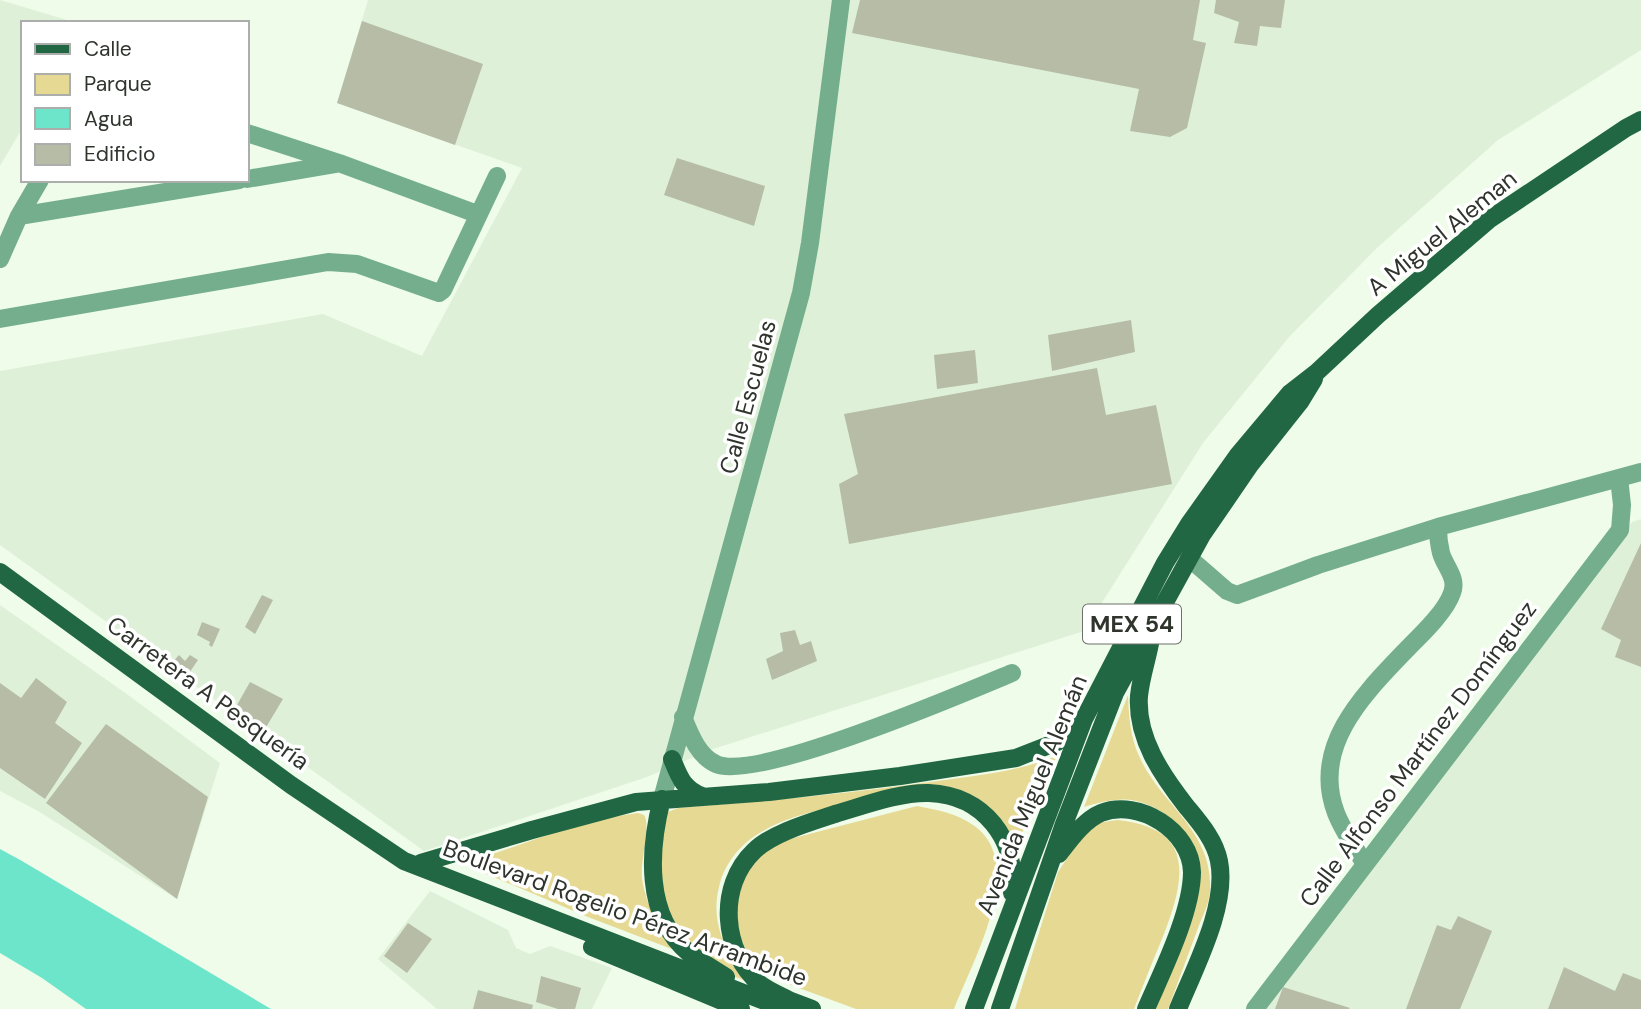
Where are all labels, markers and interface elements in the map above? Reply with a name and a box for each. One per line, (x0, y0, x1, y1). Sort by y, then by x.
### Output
legend (21, 21, 248, 182)
text: Calle (84, 35, 132, 63)
text: Parque (84, 70, 152, 98)
text: Agua (84, 105, 133, 133)
text: Edificio (84, 140, 155, 168)
street label: A Miguel Aleman (1360, 163, 1523, 303)
street label: Calle Escuelas (712, 316, 783, 477)
street label: Calle Alfonso Martínez Domínguez (1292, 595, 1543, 913)
road number: MEX 54 (1083, 604, 1181, 644)
street label: Carretera A Pesquería (101, 609, 316, 776)
street label: Avenida Miguel Alemán (969, 670, 1094, 919)
street label: Boulevard Rogelio Pérez Arrambide (439, 832, 812, 993)

